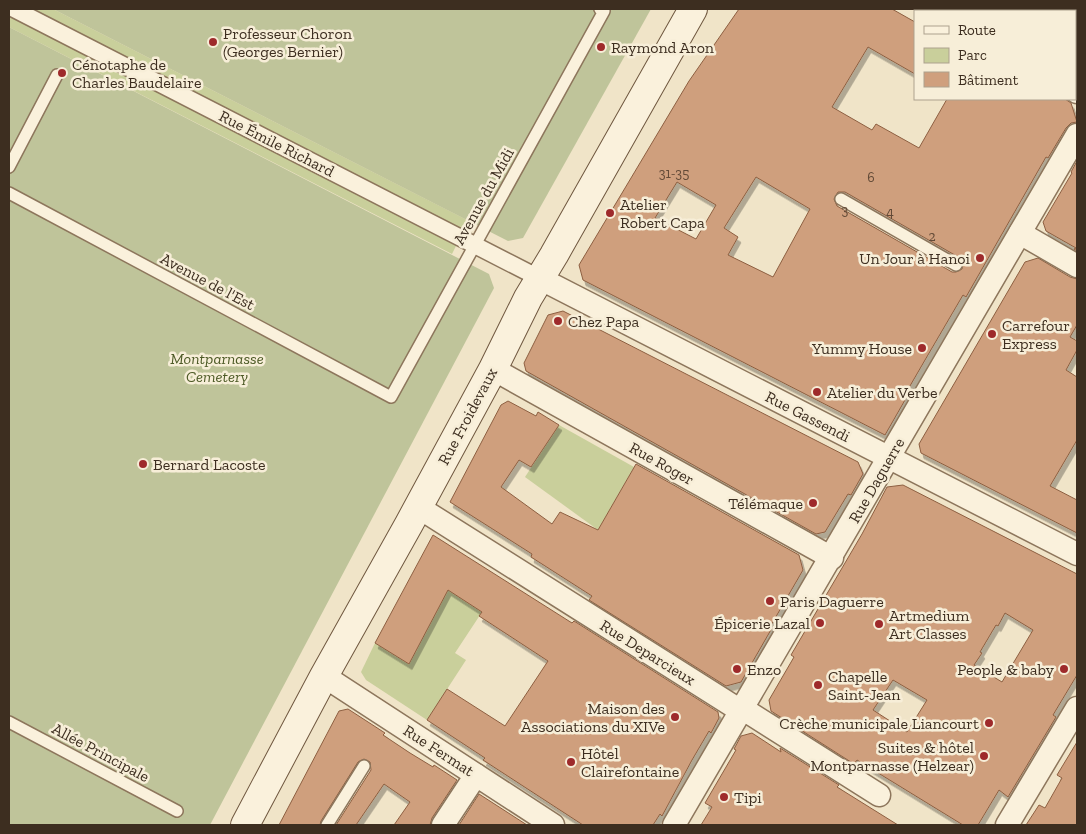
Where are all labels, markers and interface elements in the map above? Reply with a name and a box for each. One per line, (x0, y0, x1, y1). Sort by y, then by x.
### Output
legend (914, 10, 1076, 100)
text: Route (958, 21, 996, 39)
place label: Professeur Choron (Georges Bernier) (223, 24, 353, 61)
marker: Professeur Choron (Georges Bernier) (207, 36, 219, 48)
place label: Raymond Aron (611, 38, 715, 57)
marker: Raymond Aron (595, 41, 607, 53)
text: Parc (958, 46, 987, 64)
place label: Cénotaphe de Charles Baudelaire (72, 55, 201, 92)
marker: Cénotaphe de Charles Baudelaire (56, 67, 68, 79)
text: Bâtiment (958, 71, 1019, 89)
street label: Rue Émile Richard (216, 106, 338, 181)
street label: Avenue du Midi (449, 144, 518, 248)
house number: 31-35 (659, 165, 689, 182)
house number: 6 (867, 169, 875, 186)
place label: Atelier Robert Capa (620, 195, 705, 232)
house number: 3 (842, 202, 849, 219)
house number: 4 (886, 204, 894, 221)
marker: Atelier Robert Capa (604, 207, 616, 219)
house number: 2 (928, 228, 936, 245)
street label: Avenue de l'Est (157, 249, 258, 314)
place label: Un Jour à Hanoi (859, 249, 971, 268)
marker: Un Jour à Hanoi (974, 252, 986, 264)
place label: Chez Papa (568, 312, 639, 331)
marker: Chez Papa (552, 315, 564, 327)
place label: Carrefour Express (1002, 316, 1070, 353)
marker: Carrefour Express (986, 328, 998, 340)
place label: Yummy House (811, 339, 912, 358)
marker: Yummy House (916, 342, 928, 354)
park label: Montparnasse Cemetery (170, 349, 264, 386)
street label: Rue Froidevaux (434, 364, 501, 468)
place label: Atelier du Verbe (827, 383, 937, 402)
marker: Atelier du Verbe (811, 386, 823, 398)
street label: Rue Gassendi (762, 387, 854, 446)
street label: Rue Daguerre (844, 434, 908, 526)
street label: Rue Roger (626, 438, 698, 489)
place label: Bernard Lacoste (153, 455, 265, 474)
marker: Bernard Lacoste (137, 458, 149, 470)
place label: Télémaque (728, 494, 803, 513)
marker: Télémaque (807, 497, 819, 509)
place label: Paris Daguerre (780, 592, 884, 611)
marker: Paris Daguerre (764, 595, 776, 607)
place label: Artmedium Art Classes (889, 606, 970, 643)
place label: Épicerie Lazal (714, 614, 810, 633)
street label: Rue Deparcieux (597, 616, 699, 689)
marker: Épicerie Lazal (814, 617, 826, 629)
marker: Artmedium Art Classes (873, 618, 885, 630)
place label: Enzo (747, 660, 781, 679)
place label: People & baby (957, 660, 1055, 679)
marker: Enzo (731, 663, 743, 675)
marker: People & baby (1058, 663, 1070, 675)
place label: Chapelle Saint-Jean (828, 667, 901, 704)
marker: Chapelle Saint-Jean (812, 679, 824, 691)
place label: Maison des Associations du XIVe (521, 699, 665, 736)
marker: Maison des Associations du XIVe (669, 711, 681, 723)
place label: Crèche municipale Liancourt (779, 714, 979, 733)
marker: Crèche municipale Liancourt (983, 717, 995, 729)
street label: Allée Principale (49, 719, 153, 786)
street label: Rue Fermat (400, 721, 478, 780)
place label: Suites & hôtel Montparnasse (Helzear) (811, 738, 974, 775)
place label: Hôtel Clairefontaine (581, 744, 679, 781)
marker: Suites & hôtel Montparnasse (Helzear) (978, 750, 990, 762)
marker: Hôtel Clairefontaine (565, 756, 577, 768)
place label: Tipi (734, 788, 762, 807)
marker: Tipi (718, 791, 730, 803)

